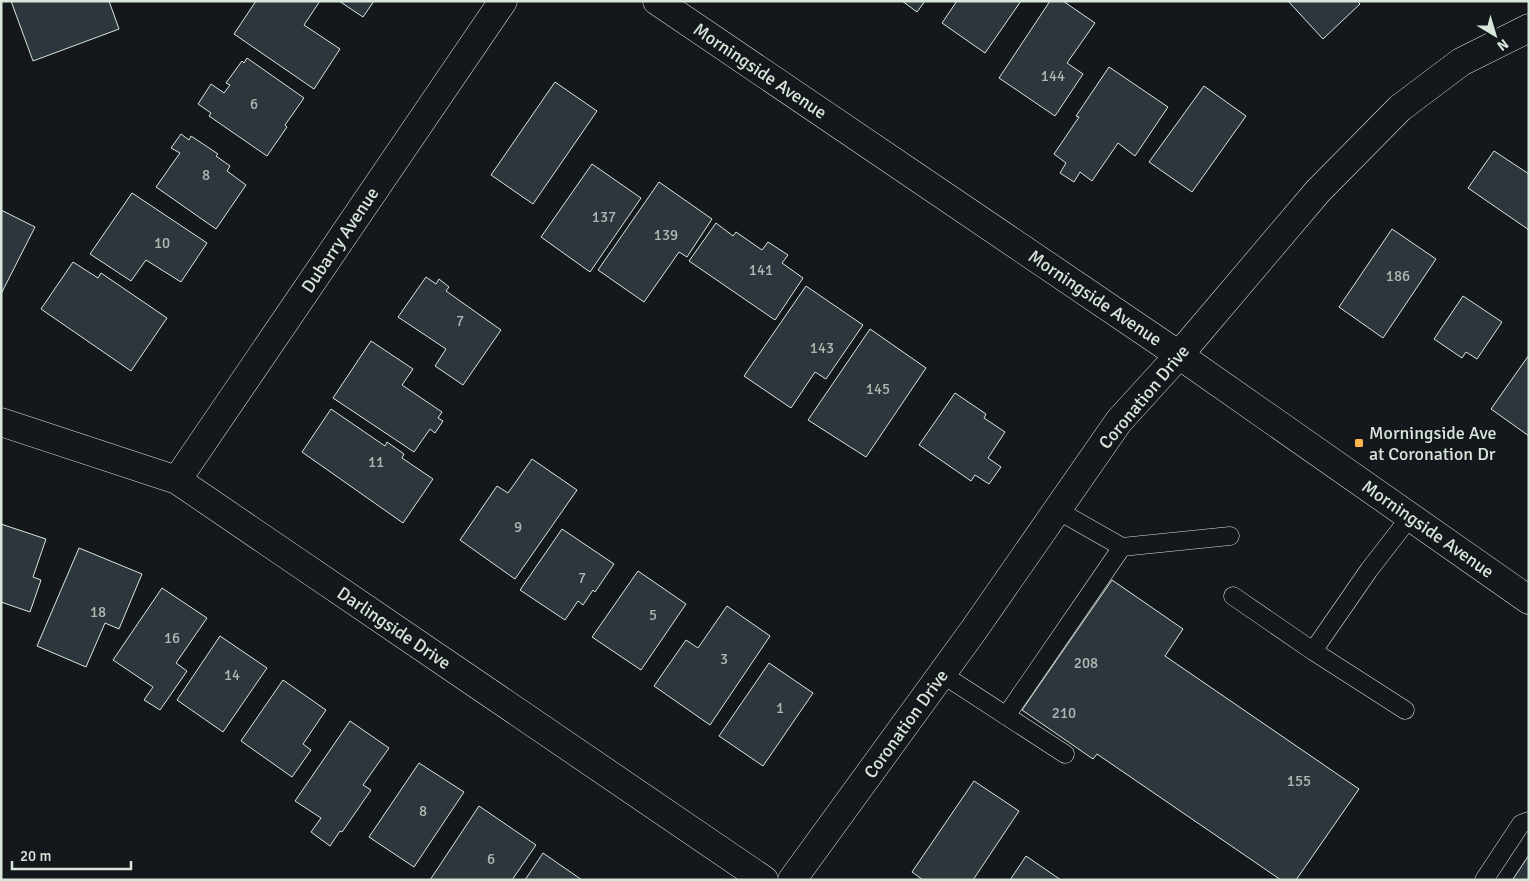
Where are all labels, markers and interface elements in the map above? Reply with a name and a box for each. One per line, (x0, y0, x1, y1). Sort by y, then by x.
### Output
north arrow (1470, 10, 1520, 60)
street label: Morningside Avenue (689, 18, 831, 124)
text: N (1494, 35, 1512, 55)
house number: 144 (1041, 67, 1065, 85)
house number: 6 (250, 95, 258, 113)
house number: 8 (202, 166, 210, 184)
street label: Dubarry Avenue (297, 183, 383, 297)
house number: 137 (592, 208, 616, 226)
house number: 139 (654, 226, 678, 244)
house number: 10 (154, 234, 170, 252)
street label: Morningside Avenue (1024, 245, 1166, 351)
house number: 141 (749, 261, 773, 279)
house number: 186 (1386, 267, 1410, 285)
house number: 7 (456, 312, 464, 330)
house number: 143 (810, 339, 834, 357)
street label: Coronation Drive (1094, 340, 1194, 454)
house number: 145 (866, 380, 890, 398)
place label: Morningside Ave at Coronation Dr (1369, 422, 1497, 465)
marker: Morningside Ave at Coronation Dr (1353, 437, 1365, 449)
house number: 11 (368, 453, 384, 471)
street label: Morningside Avenue (1358, 475, 1498, 583)
house number: 9 (514, 518, 522, 536)
house number: 7 (578, 569, 586, 587)
street label: Darlingside Drive (333, 582, 455, 674)
house number: 18 (90, 603, 106, 621)
house number: 5 (649, 606, 657, 624)
house number: 16 (164, 629, 180, 647)
house number: 3 (720, 650, 728, 668)
house number: 208 (1074, 654, 1098, 672)
street label: Coronation Drive (859, 665, 953, 783)
house number: 14 (224, 666, 240, 684)
house number: 1 (776, 699, 784, 717)
house number: 210 (1052, 704, 1076, 722)
house number: 155 (1287, 772, 1311, 790)
house number: 8 (419, 802, 427, 820)
scale bar (12, 838, 131, 870)
text: 20 m (20, 847, 51, 865)
house number: 6 (487, 850, 495, 868)

